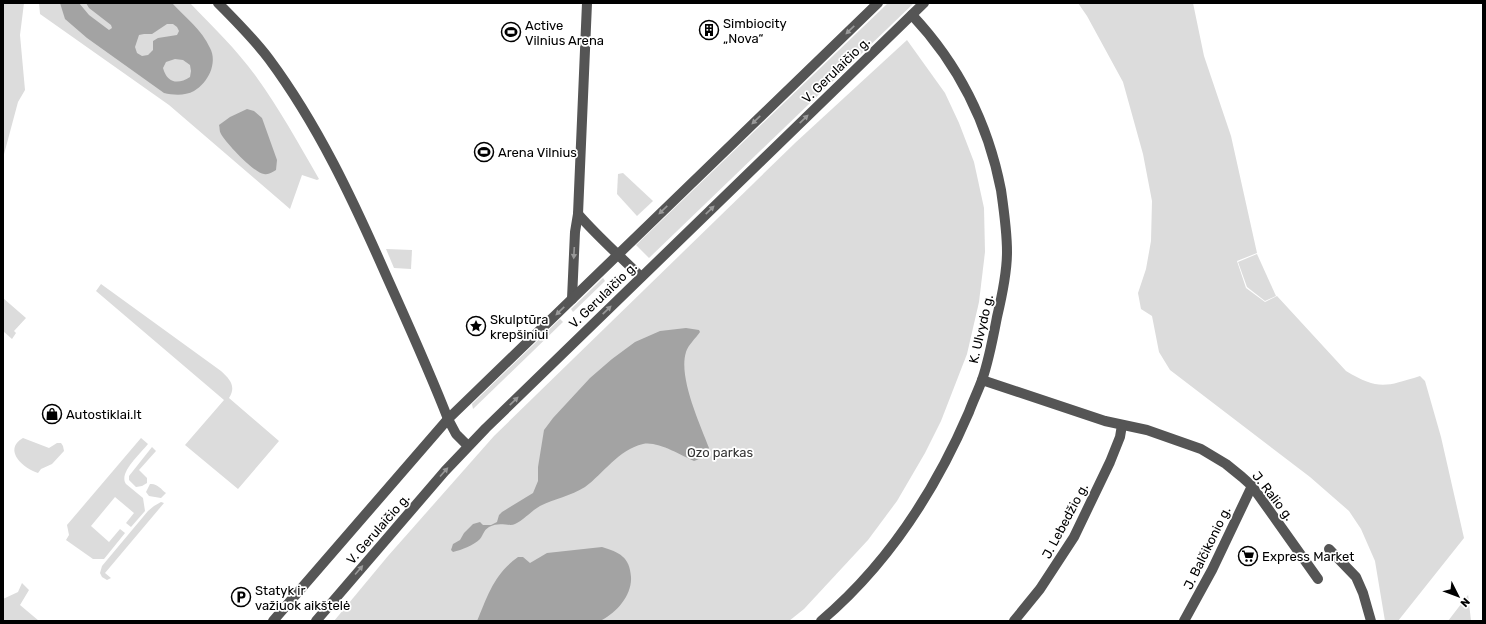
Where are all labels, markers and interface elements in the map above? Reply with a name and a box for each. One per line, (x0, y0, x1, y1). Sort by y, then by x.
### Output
place label: Simbiocity „Nova“ (723, 16, 787, 46)
place label: Active Vilnius Arena (525, 18, 604, 48)
building icon: Simbiocity „Nova“ (698, 19, 720, 41)
sports icon: Active Vilnius Arena (500, 21, 522, 43)
one-way arrow (845, 25, 855, 35)
street label: V. Gerulaičio g. (799, 34, 874, 107)
one-way arrow (751, 115, 761, 125)
one-way arrow (799, 115, 808, 124)
sports icon: Arena Vilnius (473, 141, 495, 163)
place label: Arena Vilnius (498, 145, 577, 160)
one-way arrow (658, 205, 668, 215)
one-way arrow (705, 205, 715, 215)
one-way arrow (571, 247, 578, 259)
street label: V. Gerulaičio g. (566, 259, 641, 332)
street label: K. Ulvydo g. (966, 293, 997, 365)
one-way arrow (602, 305, 612, 315)
one-way arrow (555, 306, 565, 316)
place label: Skulptūra krepšiniui (490, 312, 548, 342)
place icon: Skulptūra krepšiniui (465, 315, 487, 337)
one-way arrow (509, 396, 519, 405)
shop icon: Autostiklai.lt (41, 403, 63, 425)
place label: Autostiklai.lt (66, 407, 142, 422)
park label: Ozo parkas (687, 445, 753, 460)
one-way arrow (440, 466, 449, 477)
street label: J. Ralio g. (1248, 468, 1297, 524)
street label: J. Lebedžio g. (1039, 481, 1092, 562)
street label: V. Gerulaičio g. (343, 491, 413, 568)
street label: J. Balčikonio g. (1180, 504, 1234, 592)
supermarket icon: Express Market (1237, 545, 1259, 567)
place label: Express Market (1262, 549, 1354, 564)
one-way arrow (355, 565, 364, 575)
north arrow (1438, 576, 1478, 616)
place label: Statyk ir važiuok aikštelė (255, 583, 350, 613)
parking icon: Statyk ir važiuok aikštelė (230, 586, 252, 608)
text: N (1458, 595, 1473, 610)

